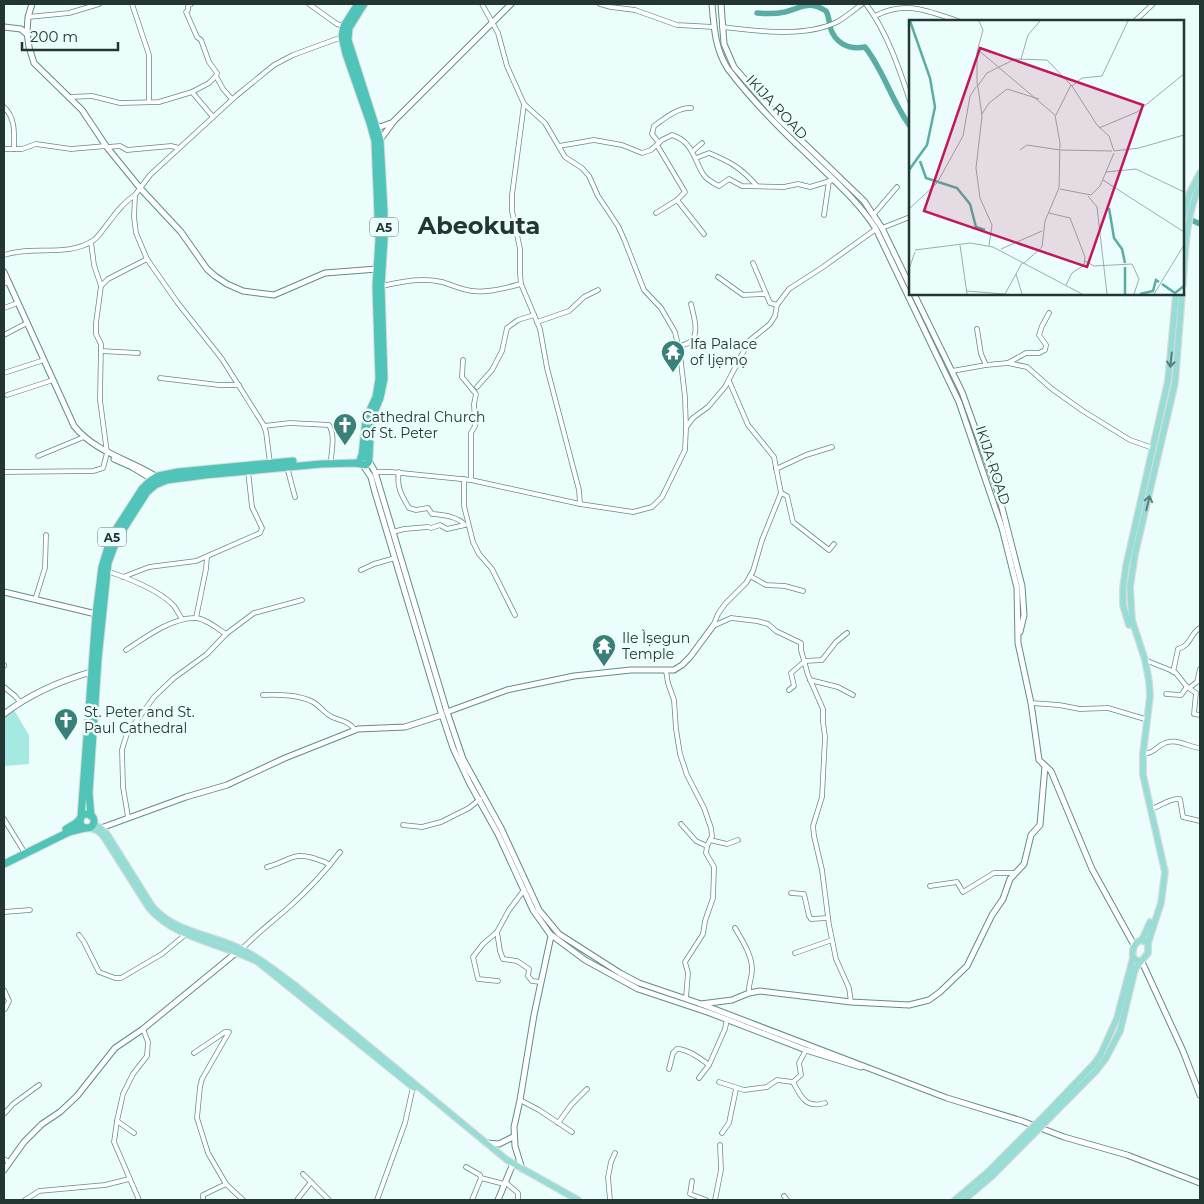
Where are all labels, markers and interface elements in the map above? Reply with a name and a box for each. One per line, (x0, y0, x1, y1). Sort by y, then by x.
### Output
scale bar (22, 20, 119, 52)
inset map (909, 20, 1184, 295)
text: 200 m (30, 27, 78, 46)
street label: IKIJA ROAD (742, 71, 812, 143)
district label: Abeokuta (417, 211, 540, 240)
road number: A5 (370, 218, 398, 236)
place label: Ifa Palace of Ijẹmọ (690, 335, 757, 369)
temple icon: Ifa Palace of Ijẹmọ (660, 339, 686, 373)
one-way arrow (1166, 352, 1176, 368)
place label: Cathedral Church of St. Peter (362, 408, 485, 442)
church icon: Cathedral Church of St. Peter (332, 412, 358, 446)
street label: IKIJA ROAD (972, 423, 1014, 507)
one-way arrow (1144, 495, 1153, 511)
road number: A5 (98, 528, 126, 546)
place label: Ile Ìṣegun Temple (622, 629, 690, 663)
temple icon: Ile Ìṣegun Temple (591, 633, 617, 667)
place label: St. Peter and St. Paul Cathedral (84, 703, 195, 737)
church icon: St. Peter and St. Paul Cathedral (53, 707, 79, 741)

